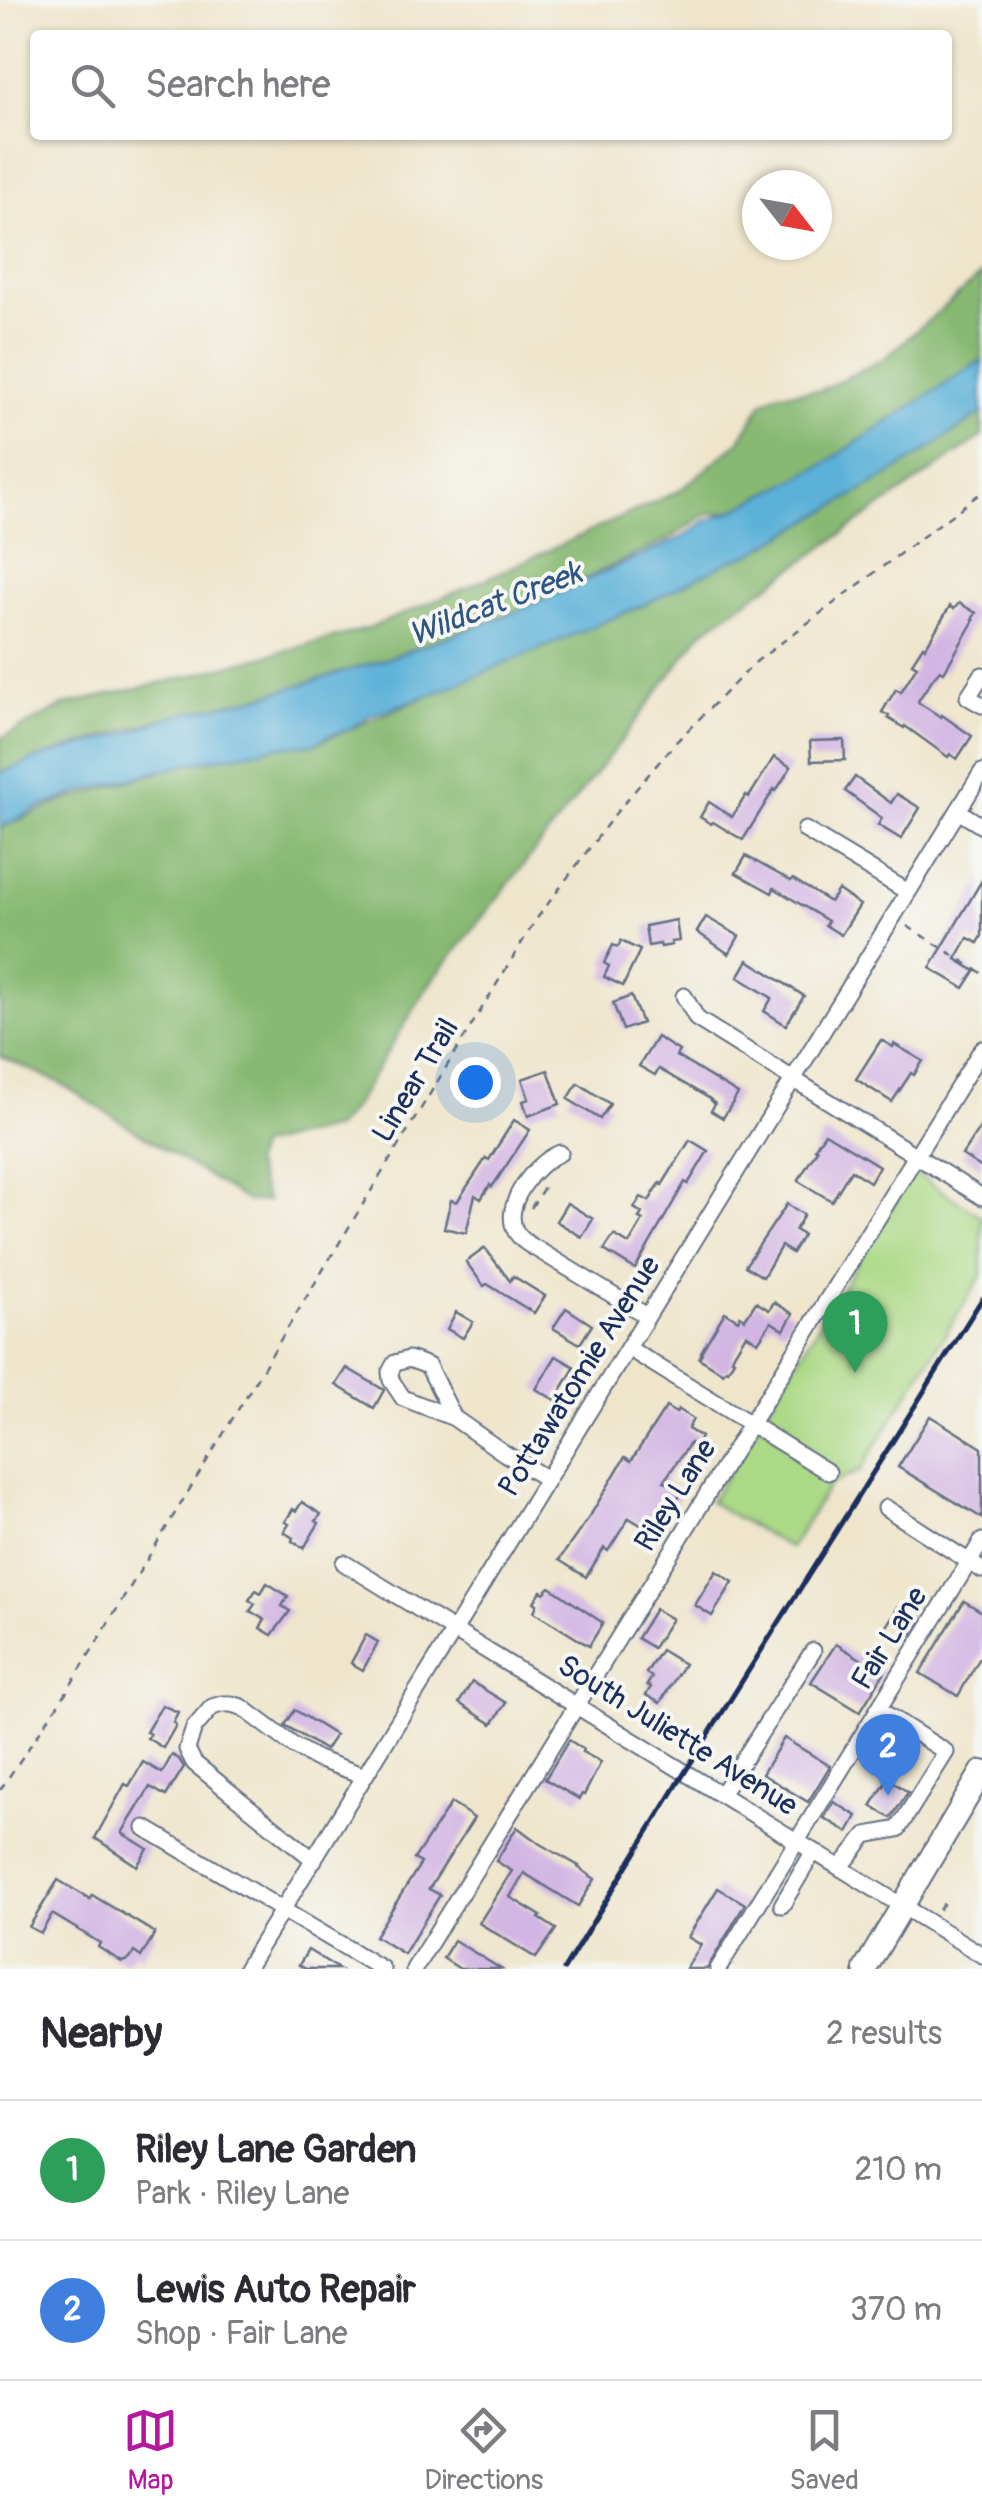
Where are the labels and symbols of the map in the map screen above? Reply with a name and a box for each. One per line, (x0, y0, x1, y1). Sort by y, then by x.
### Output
north arrow (742, 170, 832, 260)
water label: Wildcat Creek (403, 552, 590, 655)
street label: Linear Trail (364, 1012, 467, 1149)
your location (450, 1057, 501, 1108)
street label: Pottawatomie Avenue (490, 1249, 669, 1503)
pin: 1 (822, 1290, 888, 1373)
street label: Riley Lane (626, 1432, 725, 1558)
street label: Fair Lane (843, 1580, 936, 1697)
street label: South Juliette Avenue (551, 1647, 805, 1824)
pin: 2 (856, 1714, 920, 1796)

